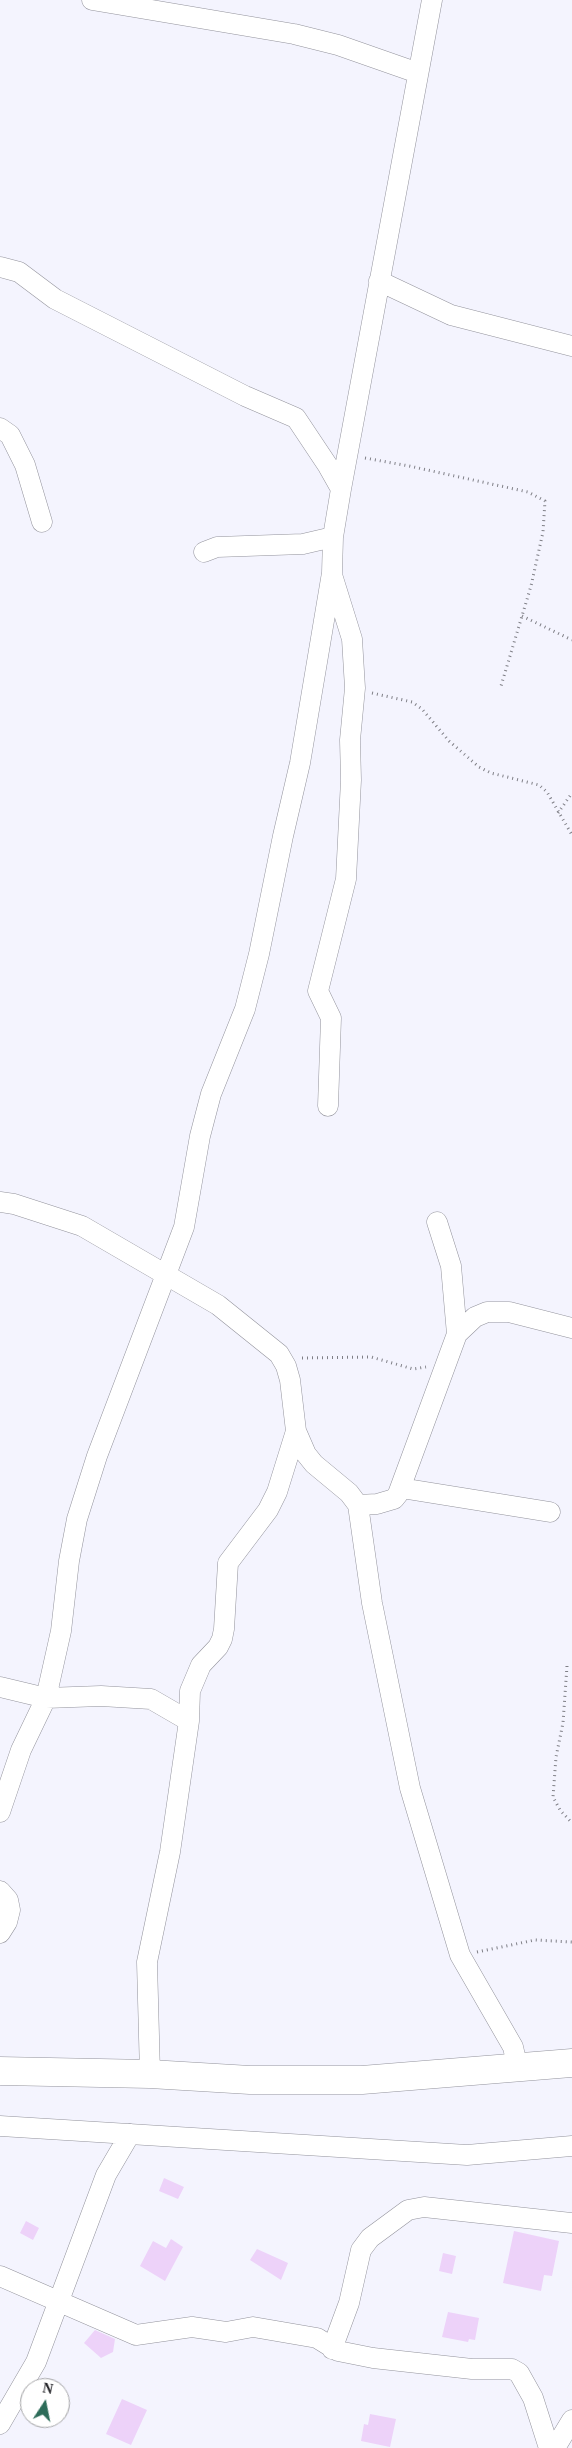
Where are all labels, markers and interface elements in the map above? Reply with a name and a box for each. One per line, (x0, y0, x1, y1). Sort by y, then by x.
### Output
north arrow (20, 2378, 70, 2428)
text: N (41, 2380, 54, 2397)

